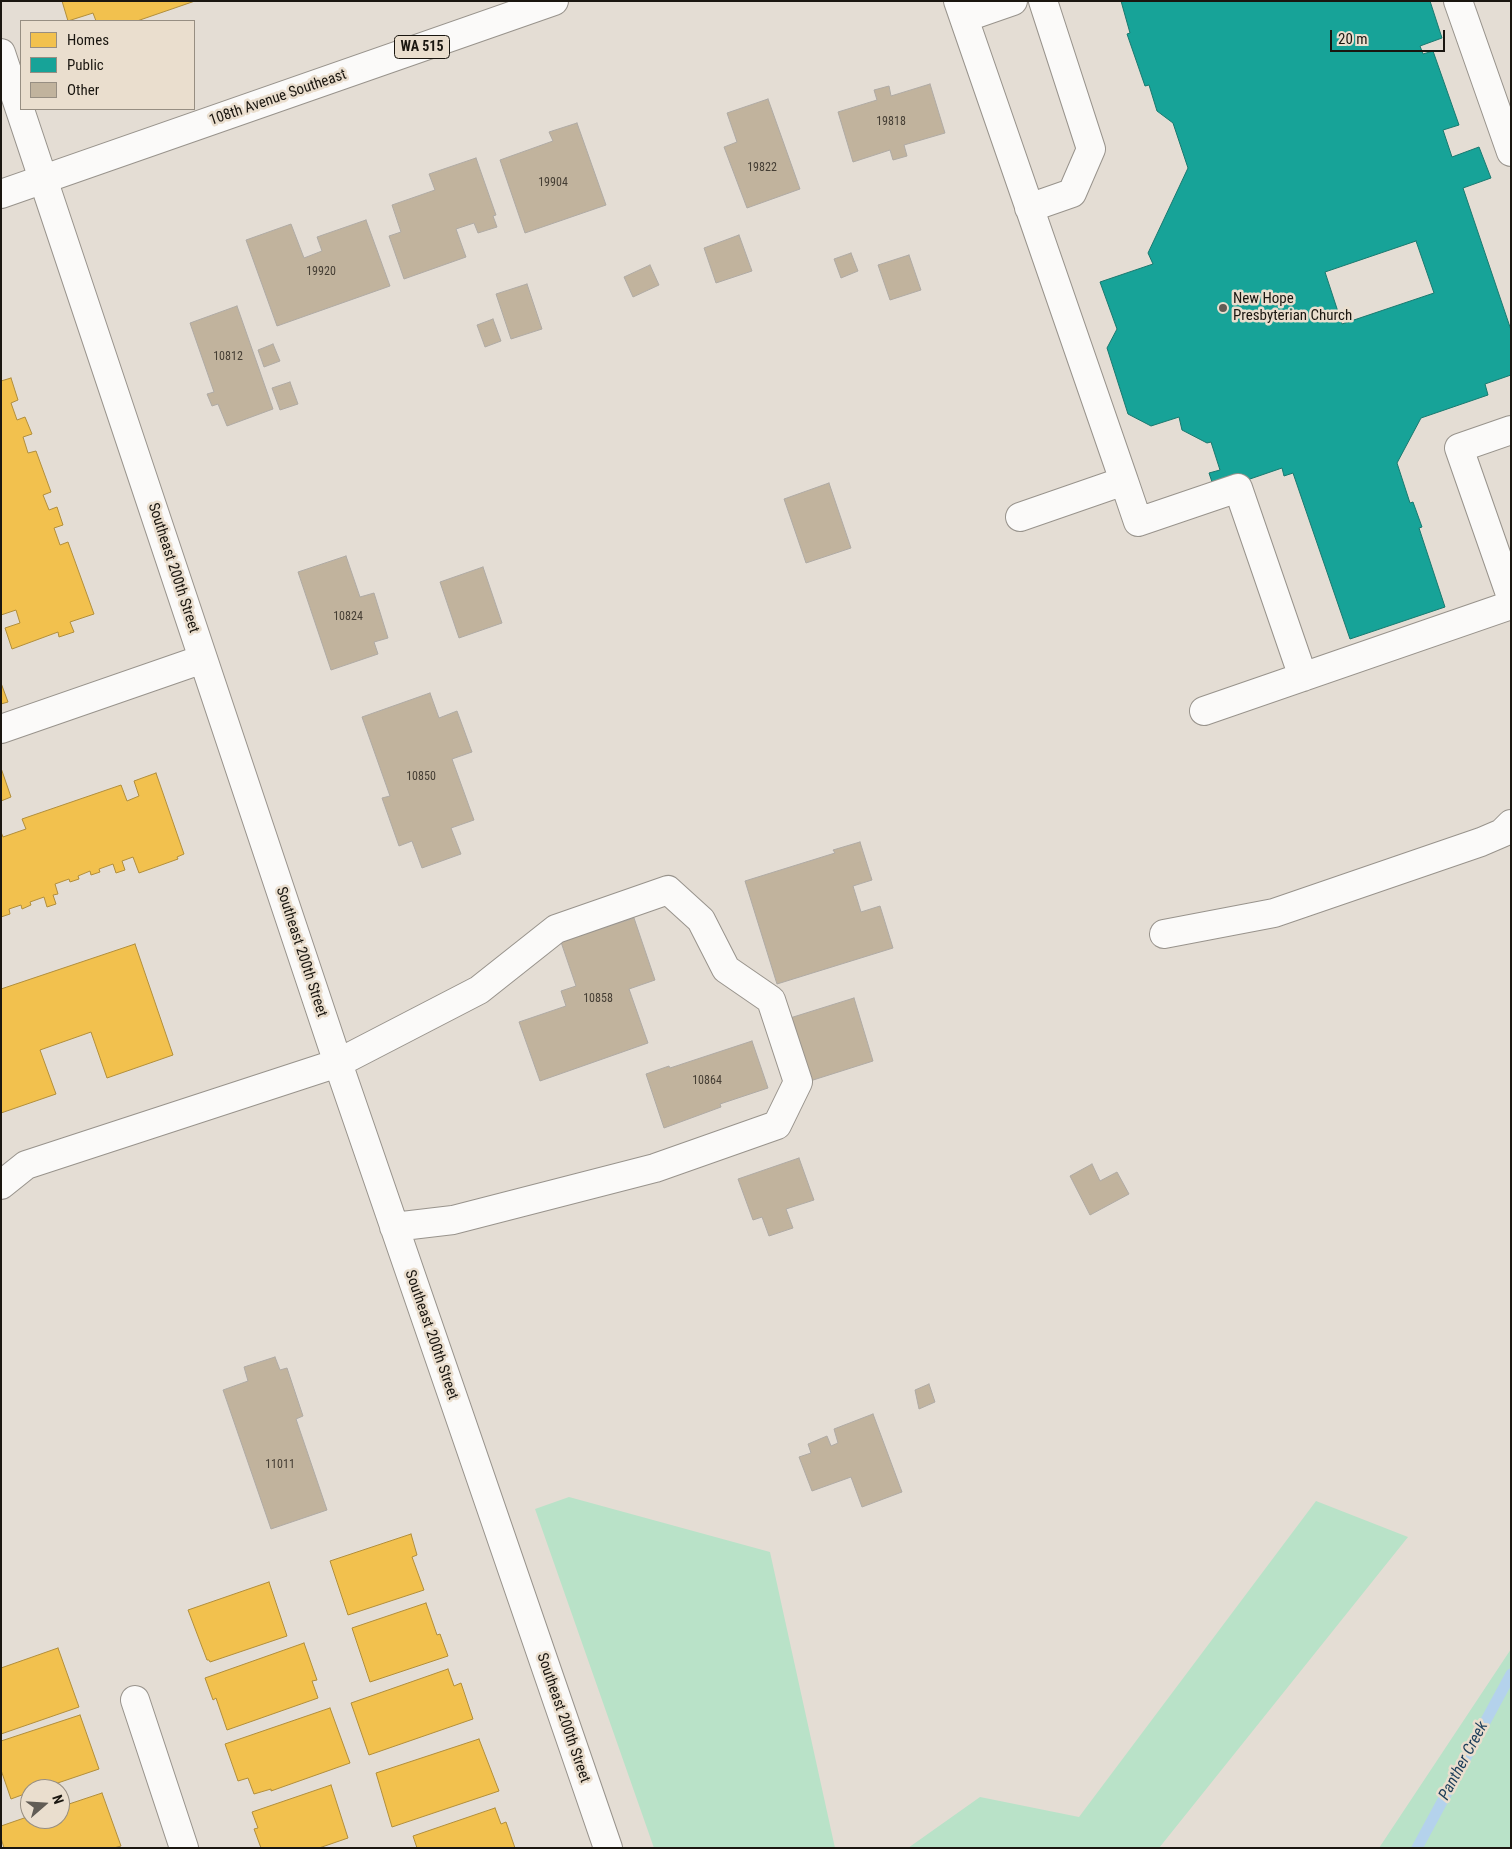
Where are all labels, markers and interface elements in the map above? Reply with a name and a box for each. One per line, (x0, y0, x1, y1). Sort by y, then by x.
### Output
legend (20, 20, 195, 110)
scale bar (1332, 20, 1447, 52)
text: 20 m (1338, 30, 1368, 48)
text: Homes (67, 31, 109, 49)
road number: WA 515 (394, 36, 450, 58)
text: Public (67, 56, 104, 74)
street label: 108th Avenue Southeast (207, 66, 349, 130)
text: Other (67, 81, 99, 99)
house number: 19818 (876, 115, 906, 129)
house number: 19822 (747, 161, 777, 175)
house number: 19904 (538, 176, 568, 190)
house number: 19920 (306, 265, 336, 279)
place label: New Hope Presbyterian Church (1233, 290, 1352, 325)
marker: New Hope Presbyterian Church (1217, 302, 1229, 314)
house number: 10812 (213, 350, 243, 364)
street label: Southeast 200th Street (143, 501, 203, 635)
house number: 10824 (333, 610, 363, 624)
house number: 10850 (406, 770, 436, 784)
street label: Southeast 200th Street (271, 885, 331, 1019)
house number: 10858 (583, 992, 613, 1006)
house number: 10864 (692, 1074, 722, 1088)
street label: Southeast 200th Street (400, 1268, 462, 1402)
house number: 11011 (265, 1458, 295, 1472)
street label: Southeast 200th Street (532, 1651, 594, 1785)
water label: Panther Creek (1435, 1718, 1493, 1804)
north arrow (20, 1779, 70, 1829)
text: N (49, 1793, 67, 1806)

